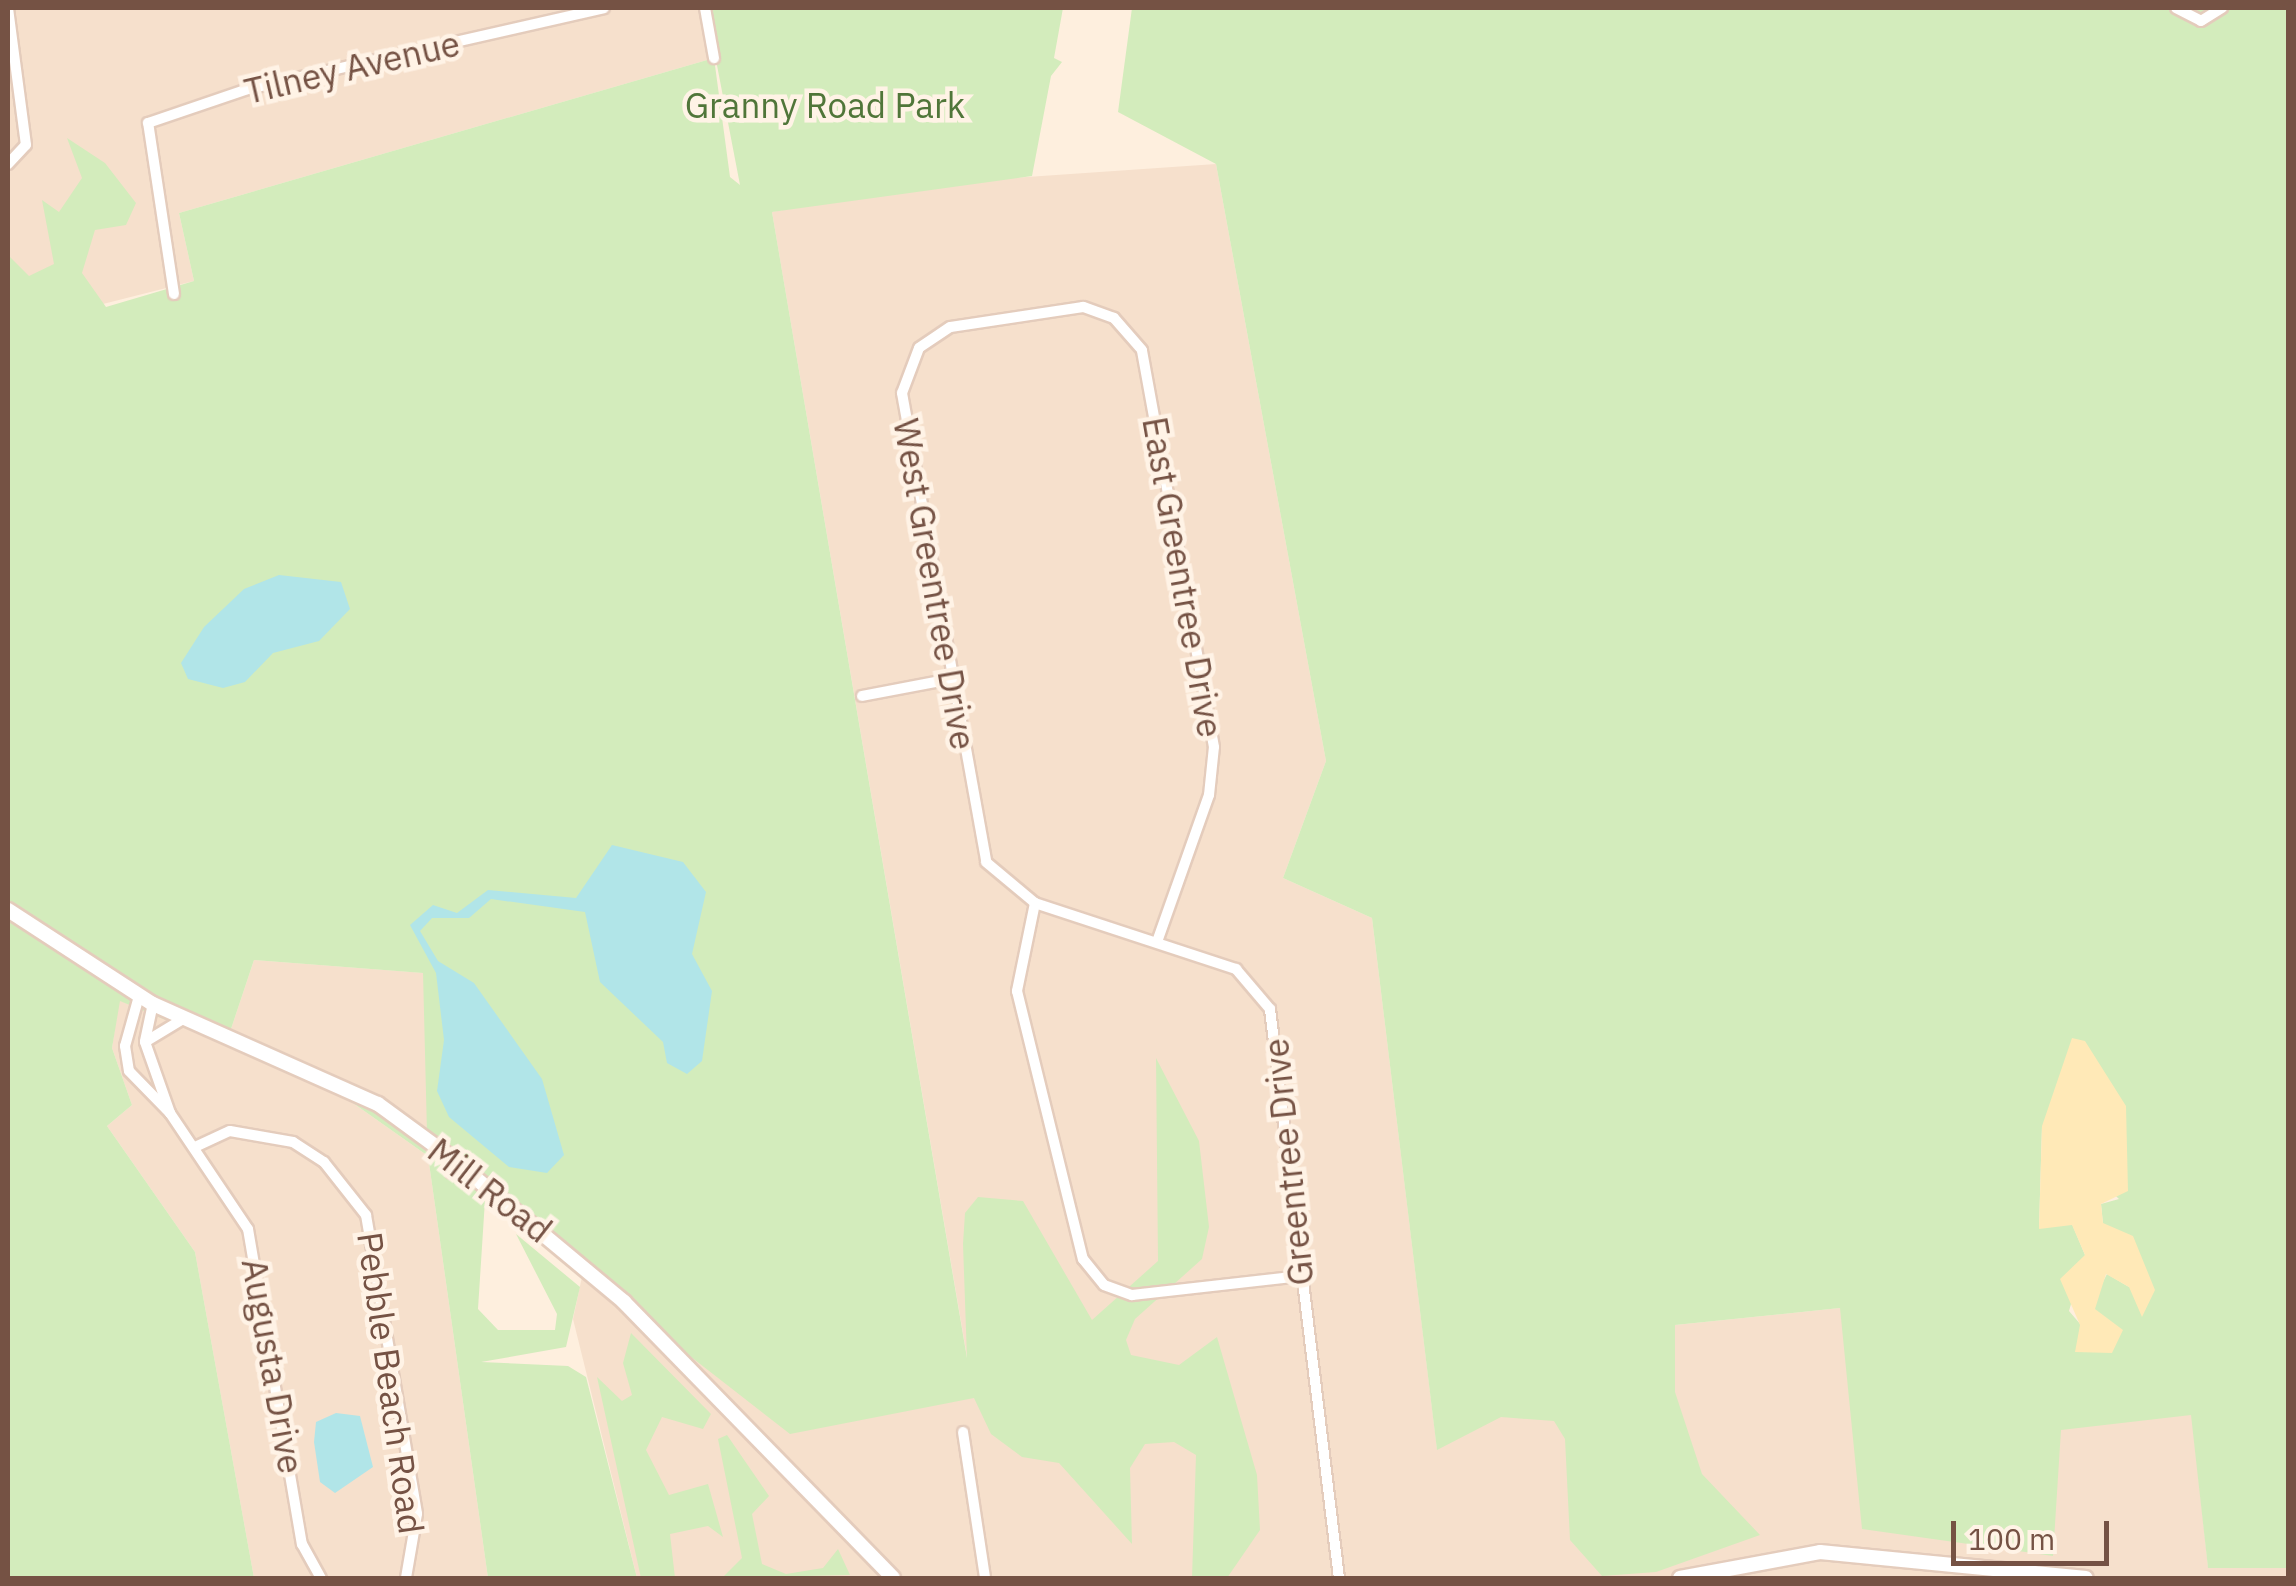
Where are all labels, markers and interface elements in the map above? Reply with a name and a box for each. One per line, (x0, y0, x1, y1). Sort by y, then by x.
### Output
street label: Tilney Avenue (240, 22, 464, 112)
park label: Granny Road Park (685, 84, 965, 126)
street label: East Greentree Drive (1134, 414, 1232, 740)
street label: West Greentree Drive (885, 415, 985, 753)
street label: Greentree Drive (1254, 1036, 1322, 1288)
street label: Mill Road (420, 1129, 560, 1251)
street label: Pebble Beach Road (349, 1229, 433, 1537)
street label: Augusta Drive (233, 1255, 313, 1477)
scale bar (1956, 1501, 2114, 1563)
text: 100 m (1968, 1519, 2055, 1558)

